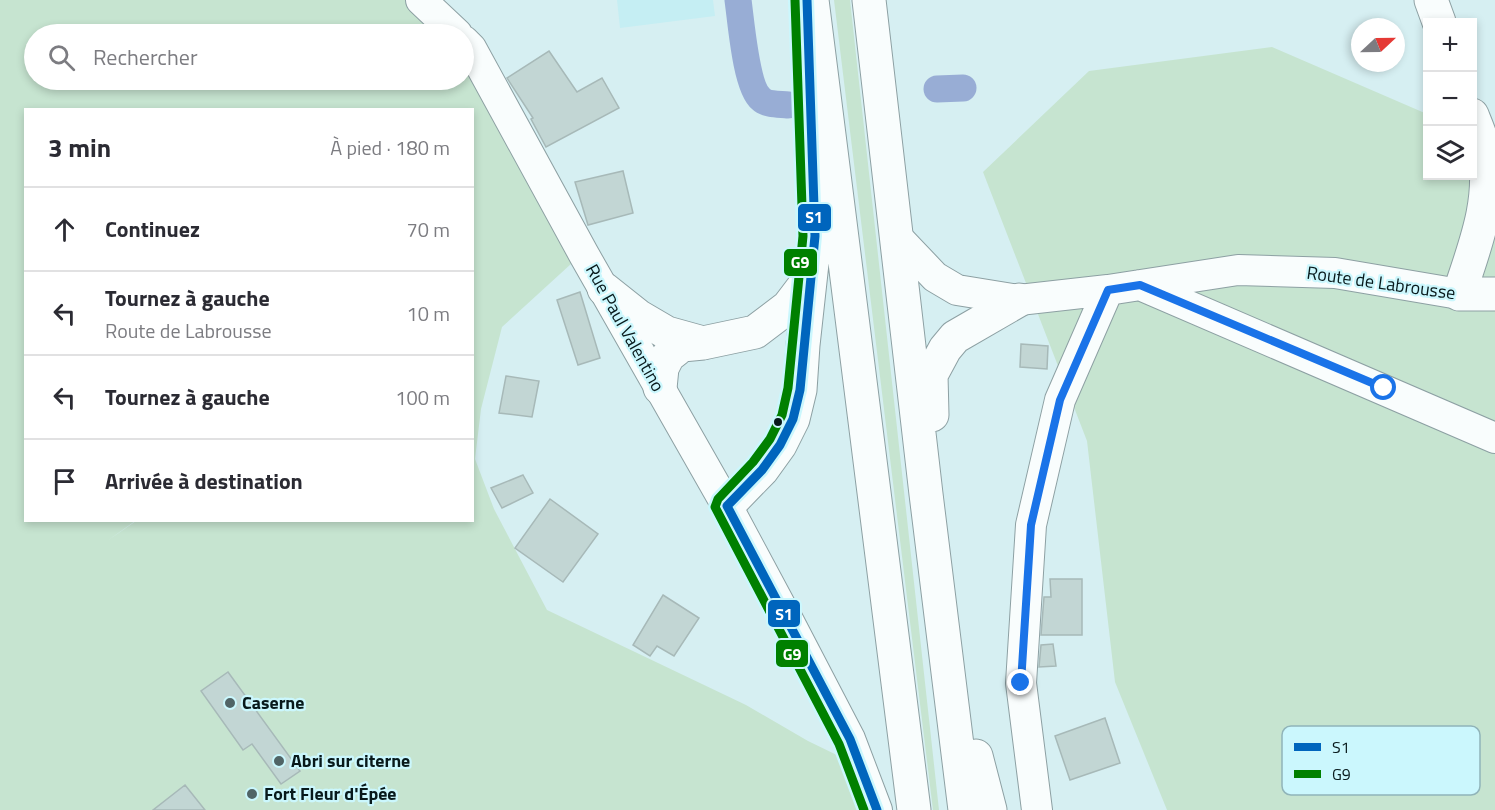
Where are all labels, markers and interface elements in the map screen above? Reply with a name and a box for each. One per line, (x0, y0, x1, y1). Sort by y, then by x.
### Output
north arrow (1351, 18, 1405, 72)
map controls (1423, 18, 1477, 180)
button: + (1423, 18, 1477, 72)
search box (24, 24, 474, 90)
text: Rechercher (93, 40, 198, 74)
icon: search (45, 41, 78, 74)
button: − (1423, 72, 1477, 126)
button: layers (1423, 126, 1477, 180)
text: 3 min (48, 128, 111, 167)
text: À pied · 180 m (330, 132, 450, 163)
line badge: S1 (797, 203, 832, 232)
text: S1 (805, 205, 823, 229)
text: Continuez (105, 212, 200, 246)
icon: ahead (48, 213, 81, 246)
text: 70 m (406, 214, 450, 245)
line badge: G9 (783, 248, 818, 277)
text: G9 (791, 250, 809, 274)
street label: Rue Paul Valentino (579, 259, 672, 396)
street label: Route de Labrousse (1305, 259, 1457, 306)
text: Tournez à gauche (105, 281, 270, 315)
icon: left (48, 297, 81, 330)
text: 10 m (406, 298, 450, 329)
text: Route de Labrousse (105, 315, 272, 346)
route start (1370, 374, 1396, 400)
text: Tournez à gauche (105, 380, 270, 414)
icon: left (48, 381, 81, 414)
text: 100 m (395, 382, 450, 413)
unlabelled marker (772, 416, 784, 428)
text: Arrivée à destination (105, 464, 303, 498)
icon: arrive (48, 465, 81, 498)
line badge: S1 (767, 599, 801, 628)
text: S1 (775, 602, 793, 626)
line badge: G9 (775, 639, 809, 668)
text: G9 (783, 642, 801, 666)
route end (1007, 669, 1033, 695)
place label: Caserne (242, 689, 304, 716)
marker: Caserne (223, 696, 237, 710)
legend (1282, 726, 1480, 795)
text: S1 (1332, 735, 1350, 759)
place label: Abri sur citerne (291, 747, 410, 774)
marker: Abri sur citerne (272, 754, 286, 768)
text: G9 (1332, 762, 1351, 786)
place label: Fort Fleur d'Épée (264, 780, 397, 807)
marker: Fort Fleur d'Épée (245, 787, 259, 801)

